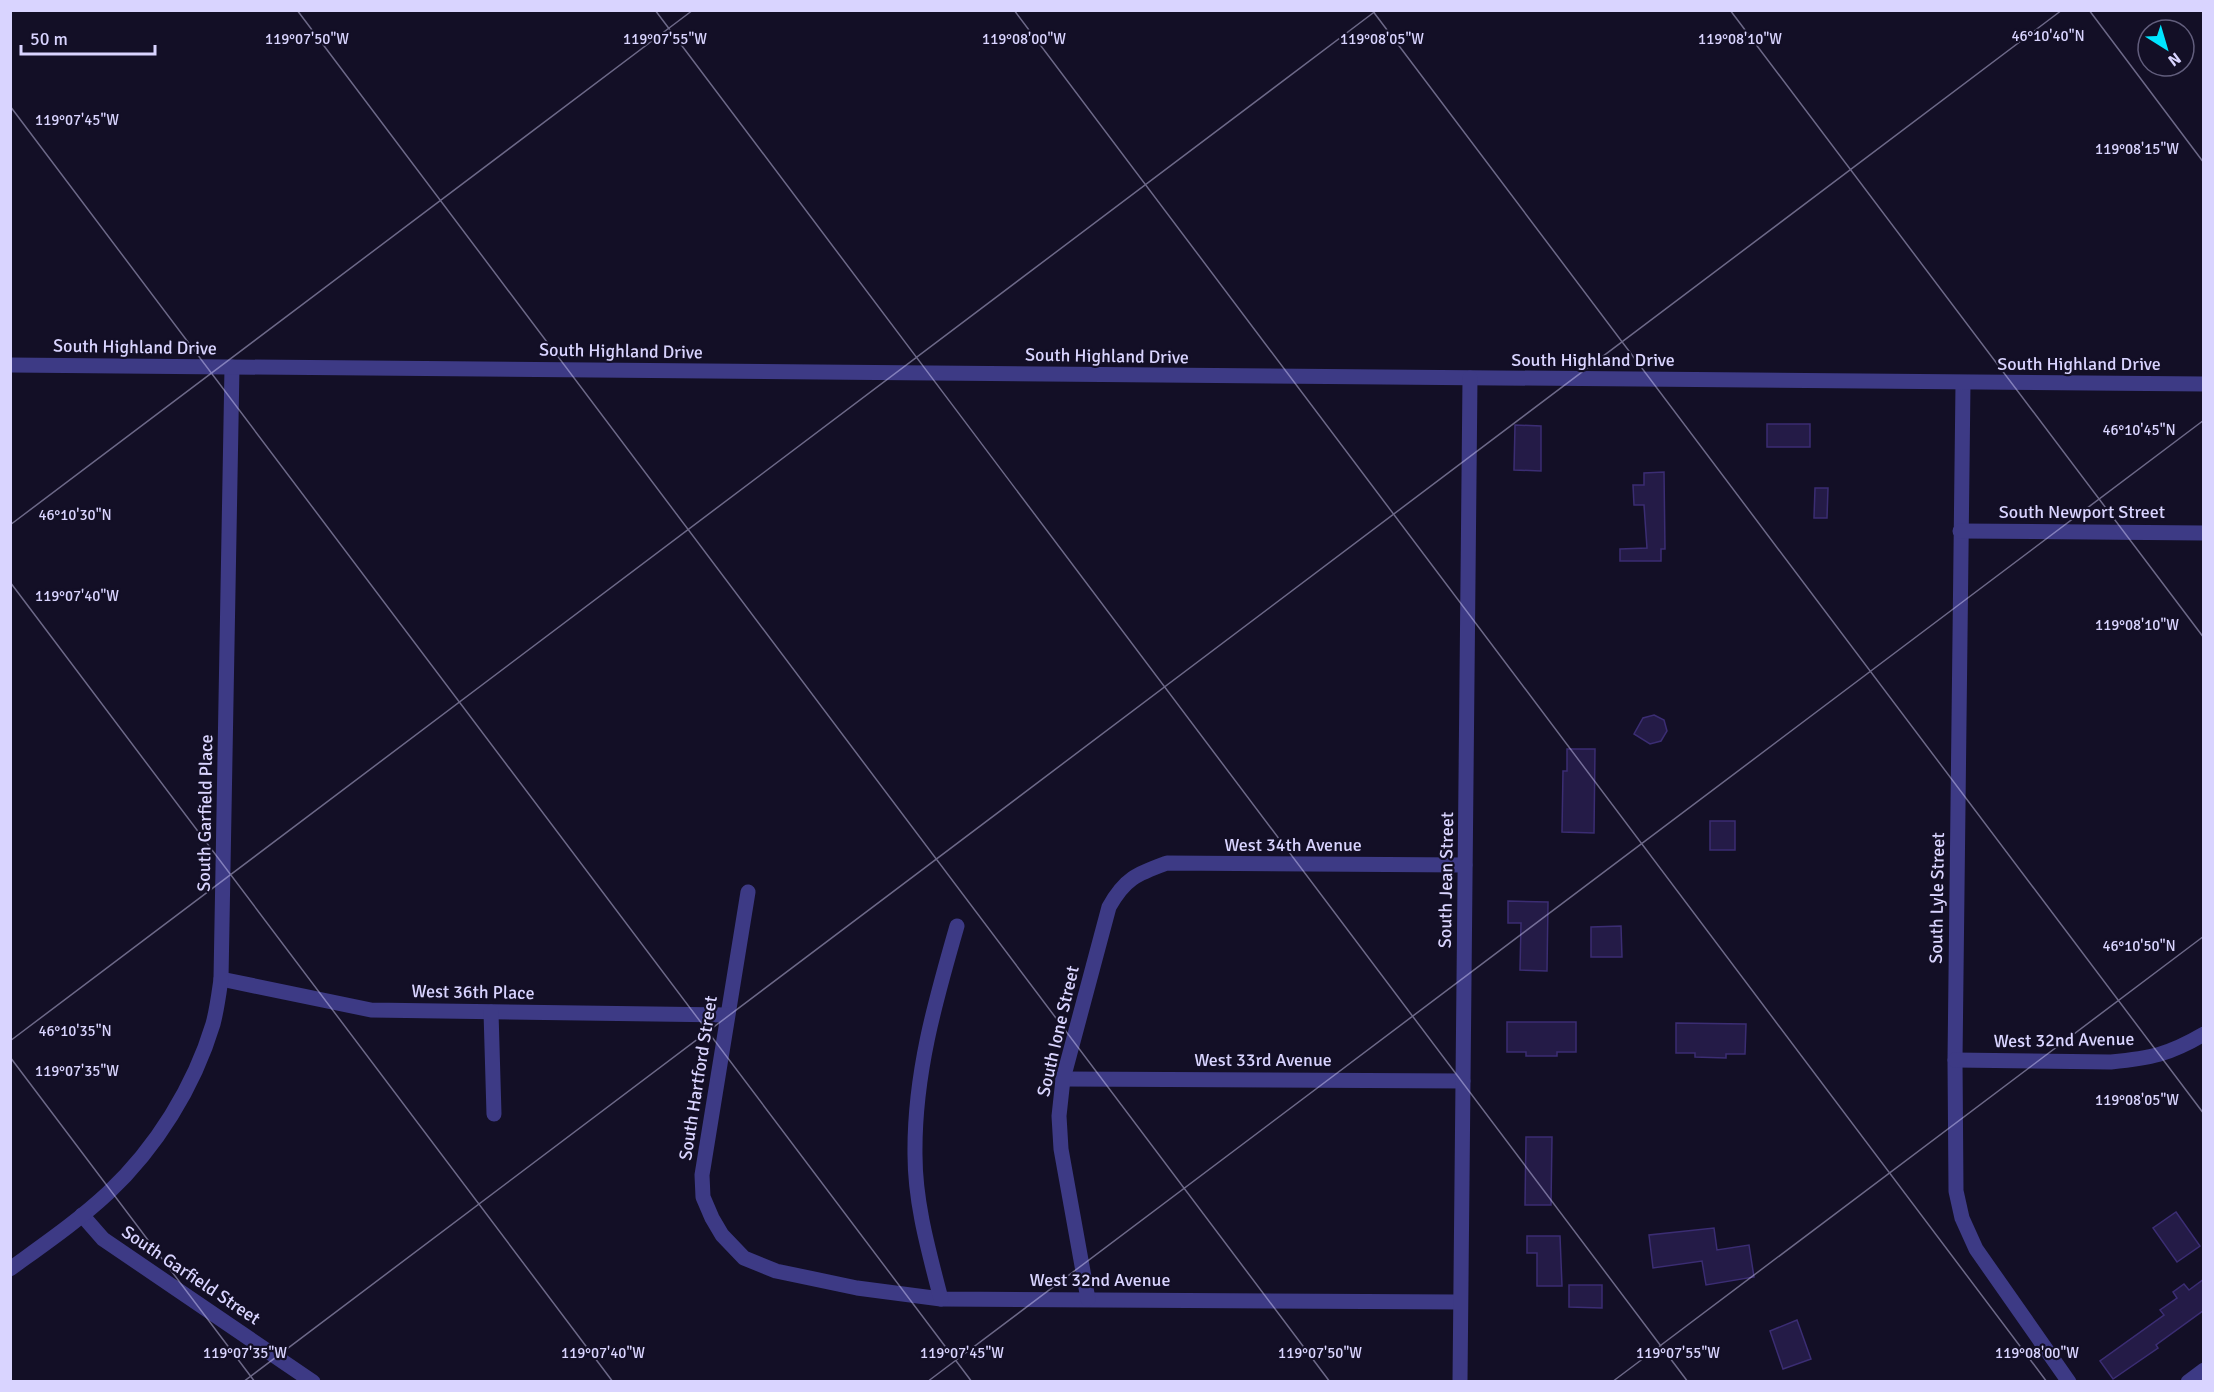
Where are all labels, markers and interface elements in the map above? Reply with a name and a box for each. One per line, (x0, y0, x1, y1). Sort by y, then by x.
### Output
scale bar (21, 18, 154, 56)
north arrow (2136, 18, 2196, 78)
text: 46°10'40"N (2011, 27, 2085, 45)
text: 50 m (30, 28, 68, 50)
text: 119°07'50"W (265, 30, 349, 48)
text: 119°07'55"W (623, 30, 707, 48)
text: 119°08'00"W (982, 30, 1066, 48)
text: 119°08'05"W (1340, 30, 1424, 48)
text: 119°08'10"W (1698, 30, 1782, 48)
text: N (2164, 48, 2185, 71)
text: 119°07'45"W (35, 111, 119, 129)
text: 119°08'15"W (2095, 140, 2179, 158)
street label: South Highland Drive (53, 335, 217, 359)
street label: South Highland Drive (539, 339, 703, 363)
street label: South Highland Drive (1025, 344, 1189, 368)
street label: South Highland Drive (1511, 349, 1675, 371)
street label: South Highland Drive (1997, 353, 2161, 375)
text: 46°10'45"N (2102, 421, 2176, 439)
street label: South Newport Street (1999, 501, 2165, 523)
text: 46°10'30"N (38, 506, 112, 524)
text: 119°07'40"W (35, 587, 119, 605)
text: 119°08'10"W (2095, 616, 2179, 634)
street label: South Garfield Place (193, 734, 217, 892)
street label: South Jean Street (1434, 812, 1458, 948)
street label: South Lyle Street (1925, 832, 1949, 964)
street label: West 34th Avenue (1224, 834, 1362, 856)
text: 46°10'50"N (2102, 937, 2176, 955)
street label: South Ione Street (1032, 963, 1084, 1099)
street label: West 36th Place (411, 980, 535, 1004)
street label: South Hartford Street (674, 994, 722, 1162)
text: 46°10'35"N (38, 1022, 112, 1040)
street label: West 32nd Avenue (1993, 1028, 2135, 1052)
street label: West 33rd Avenue (1194, 1049, 1332, 1071)
text: 119°07'35"W (35, 1062, 119, 1080)
text: 119°08'05"W (2095, 1091, 2179, 1109)
street label: South Garfield Street (118, 1221, 264, 1329)
street label: West 32nd Avenue (1030, 1269, 1170, 1291)
text: 119°07'35"W (203, 1344, 287, 1362)
text: 119°07'40"W (561, 1344, 645, 1362)
text: 119°07'45"W (920, 1344, 1004, 1362)
text: 119°07'50"W (1278, 1344, 1362, 1362)
text: 119°07'55"W (1636, 1344, 1720, 1362)
text: 119°08'00"W (1995, 1344, 2079, 1362)

